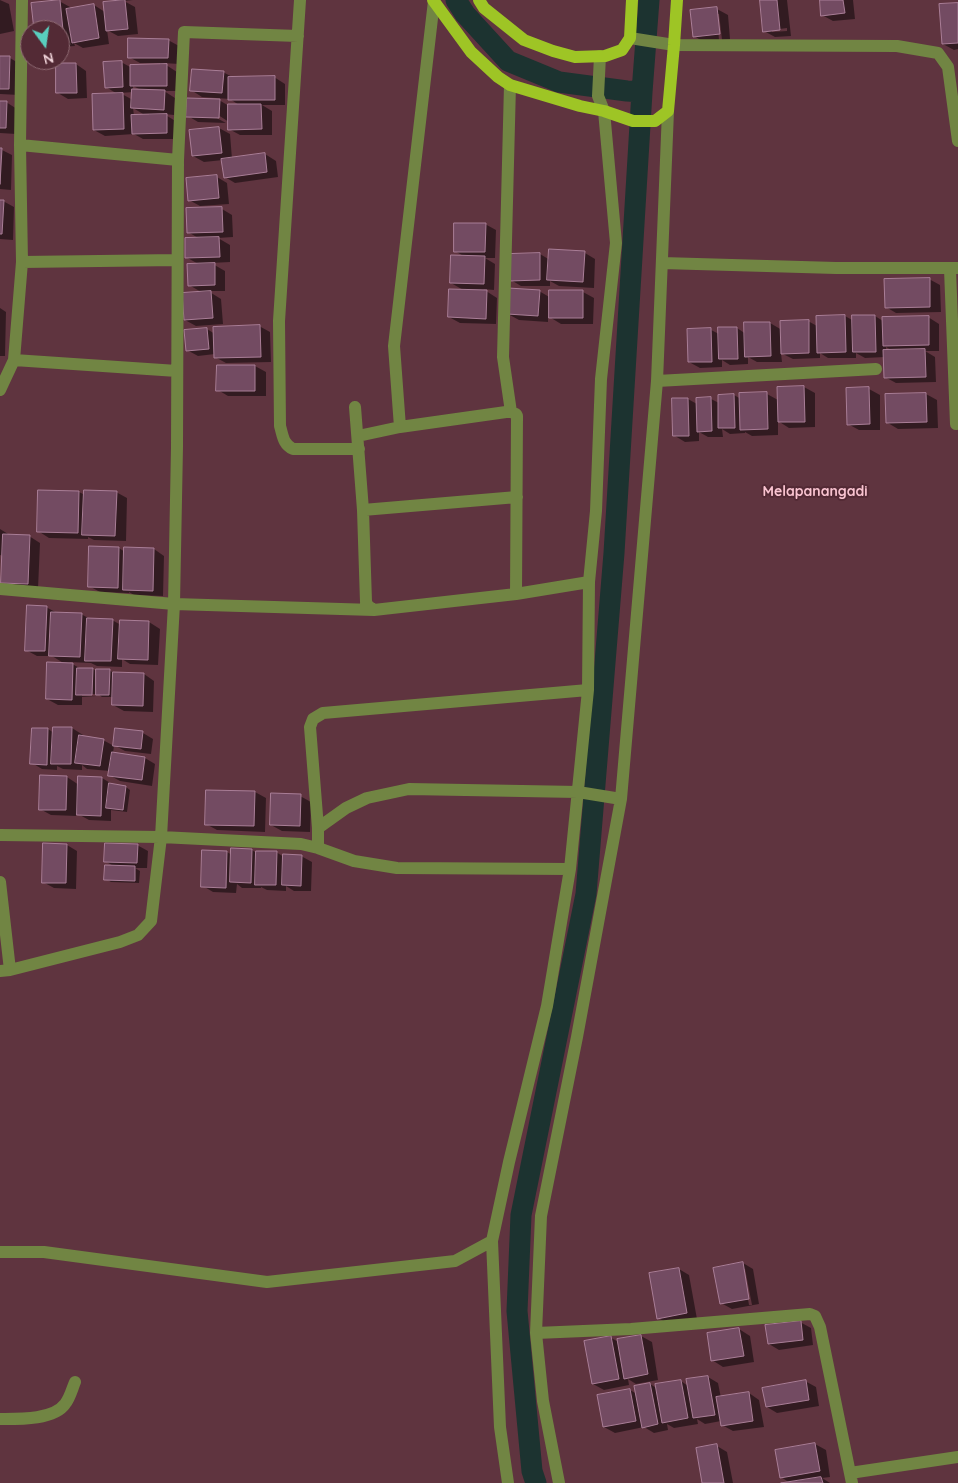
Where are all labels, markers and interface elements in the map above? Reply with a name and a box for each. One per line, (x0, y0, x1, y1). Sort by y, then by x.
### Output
north arrow (20, 20, 70, 70)
text: N (41, 49, 56, 69)
district label: Melapanangadi (762, 484, 868, 500)

